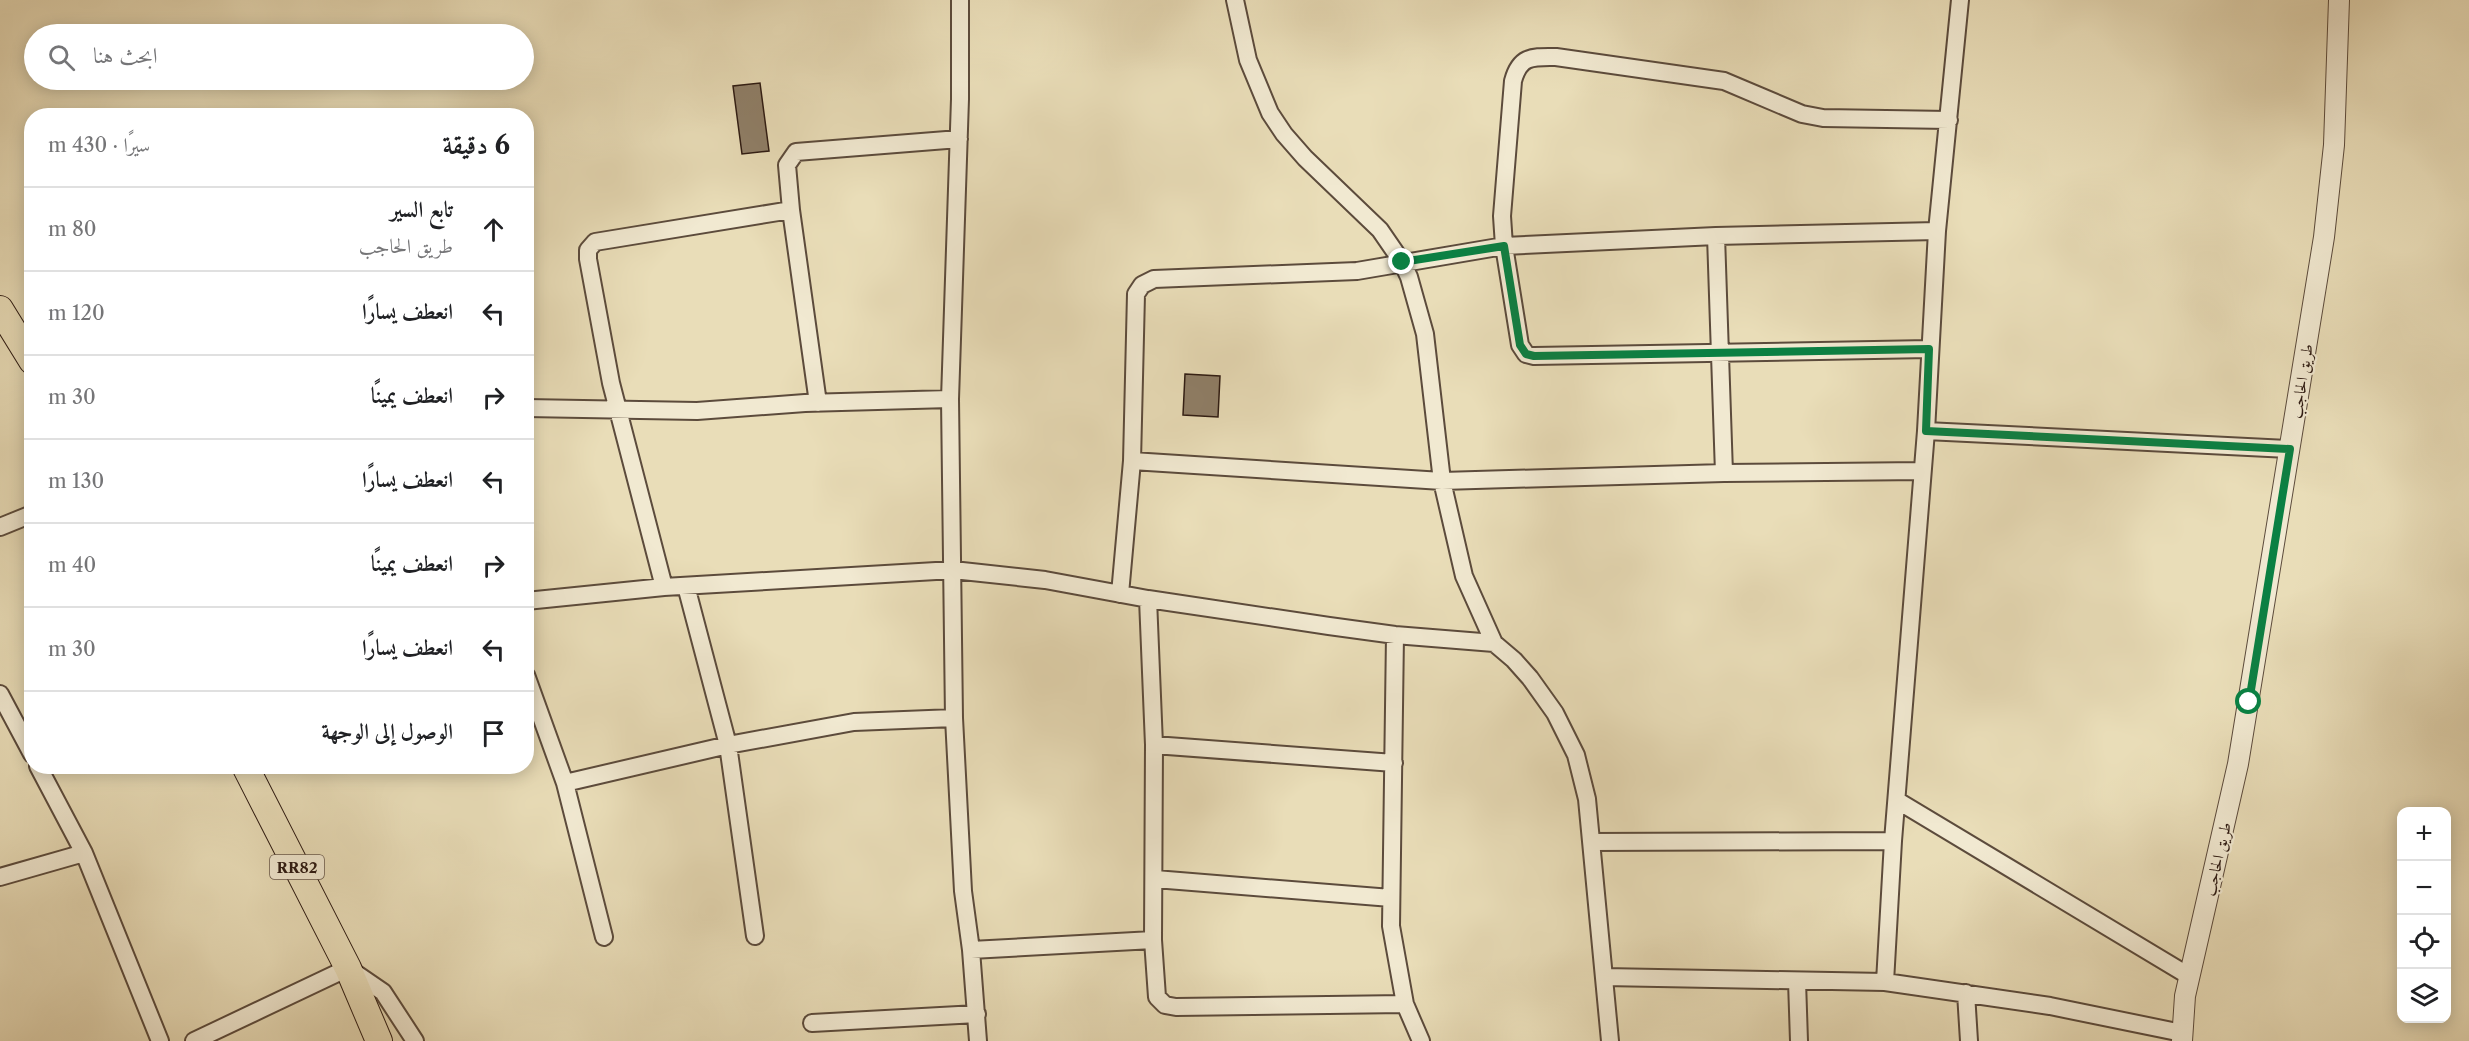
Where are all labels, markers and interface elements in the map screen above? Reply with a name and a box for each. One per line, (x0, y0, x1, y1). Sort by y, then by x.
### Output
search box (24, 24, 534, 90)
icon: search (45, 41, 78, 74)
text: ابحث هنا (93, 42, 158, 69)
text: 6 دقيقة (443, 129, 510, 161)
text: سيرًا · 430 m (48, 133, 150, 157)
text: تابع السير (390, 196, 453, 223)
icon: ahead (477, 213, 510, 246)
text: 80 m (48, 217, 97, 241)
text: طريق الحاجب (359, 234, 453, 258)
route end (1388, 248, 1414, 274)
icon: left (477, 297, 510, 330)
text: انعطف يسارًا (362, 298, 453, 325)
text: 120 m (48, 301, 105, 325)
street label: طريق الحاجب (2285, 342, 2318, 420)
icon: right (477, 381, 510, 414)
text: انعطف يمينًا (371, 382, 453, 409)
text: 30 m (48, 385, 96, 409)
icon: left (477, 465, 510, 498)
text: انعطف يسارًا (362, 466, 453, 493)
text: 130 m (48, 469, 104, 493)
icon: right (477, 549, 510, 582)
text: انعطف يمينًا (371, 550, 453, 577)
text: 40 m (48, 553, 96, 577)
icon: left (477, 633, 510, 666)
text: انعطف يسارًا (362, 634, 453, 661)
text: 30 m (48, 637, 96, 661)
route start (2235, 688, 2261, 714)
icon: arrive (477, 717, 510, 750)
text: الوصول إلى الوجهة (321, 718, 453, 745)
map controls (2397, 807, 2451, 1023)
button: + (2397, 807, 2451, 861)
street label: طريق الحاجب (2199, 820, 2236, 898)
road number: RR82 (270, 855, 324, 879)
button: − (2397, 861, 2451, 915)
button: locate (2397, 915, 2451, 969)
button: layers (2397, 969, 2451, 1023)

